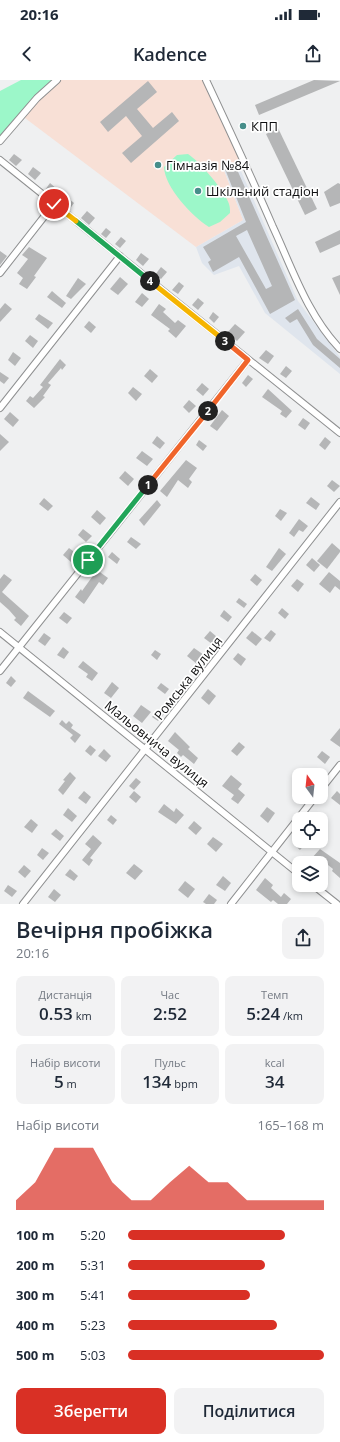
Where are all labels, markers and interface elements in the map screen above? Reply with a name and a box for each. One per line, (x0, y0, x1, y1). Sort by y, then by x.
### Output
text: 20:16 (20, 4, 59, 24)
text: Kadence (133, 42, 207, 66)
icon: back (16, 43, 38, 65)
icon: share (302, 43, 324, 65)
place label: КПП (251, 117, 278, 135)
marker: КПП (238, 121, 248, 131)
place label: Гімназія №84 (166, 156, 250, 174)
marker: Гімназія №84 (153, 160, 163, 170)
place label: Шкільний стадіон (206, 182, 319, 200)
marker: Шкільний стадіон (193, 186, 203, 196)
pin (37, 187, 71, 221)
icon: check (43, 193, 65, 215)
pin: 4 (140, 271, 160, 291)
text: 4 (147, 273, 153, 288)
pin: 3 (215, 331, 235, 351)
text: 3 (222, 333, 228, 348)
pin: 2 (198, 401, 218, 421)
text: 2 (205, 403, 211, 418)
pin: 1 (138, 475, 158, 495)
text: 1 (145, 477, 151, 492)
pin (71, 543, 105, 577)
icon: arrive (77, 549, 99, 571)
street label: Ромська вулиця (150, 633, 226, 723)
street label: Мальовнича вулиця (101, 696, 213, 792)
north arrow (292, 768, 328, 804)
map controls (292, 768, 328, 892)
button: locate (292, 812, 328, 848)
button: layers (292, 856, 328, 892)
text: Вечірня пробіжка (16, 914, 213, 944)
button: share (282, 917, 324, 959)
text: 20:16 (16, 944, 49, 962)
text: Дистанція (38, 987, 92, 1002)
text: Час (160, 987, 180, 1002)
text: Темп (261, 987, 288, 1002)
text: 0.53 (39, 1002, 73, 1025)
text: 2:52 (153, 1002, 187, 1025)
text: 5:24 (246, 1002, 280, 1025)
text: km (73, 1008, 92, 1023)
text: /km (280, 1008, 303, 1023)
text: Набір висоти (30, 1055, 101, 1070)
text: Пульс (154, 1055, 186, 1070)
text: kcal (265, 1055, 285, 1070)
text: 5 (54, 1070, 64, 1093)
text: 134 (142, 1070, 171, 1093)
text: 34 (265, 1070, 284, 1093)
text: m (64, 1076, 77, 1091)
text: bpm (171, 1076, 198, 1091)
text: Набір висоти (16, 1116, 99, 1134)
text: 165–168 m (257, 1116, 324, 1134)
text: 100 m (16, 1226, 54, 1244)
text: 5:20 (80, 1226, 106, 1244)
text: 200 m (16, 1256, 54, 1274)
text: 5:31 (80, 1256, 106, 1274)
text: 300 m (16, 1286, 54, 1304)
text: 5:41 (80, 1286, 106, 1304)
text: 400 m (16, 1316, 54, 1334)
text: 5:23 (80, 1316, 106, 1334)
text: 500 m (16, 1346, 54, 1364)
text: 5:03 (80, 1346, 106, 1364)
button: Зберегти (16, 1388, 166, 1434)
button: Поділитися (174, 1388, 324, 1434)

